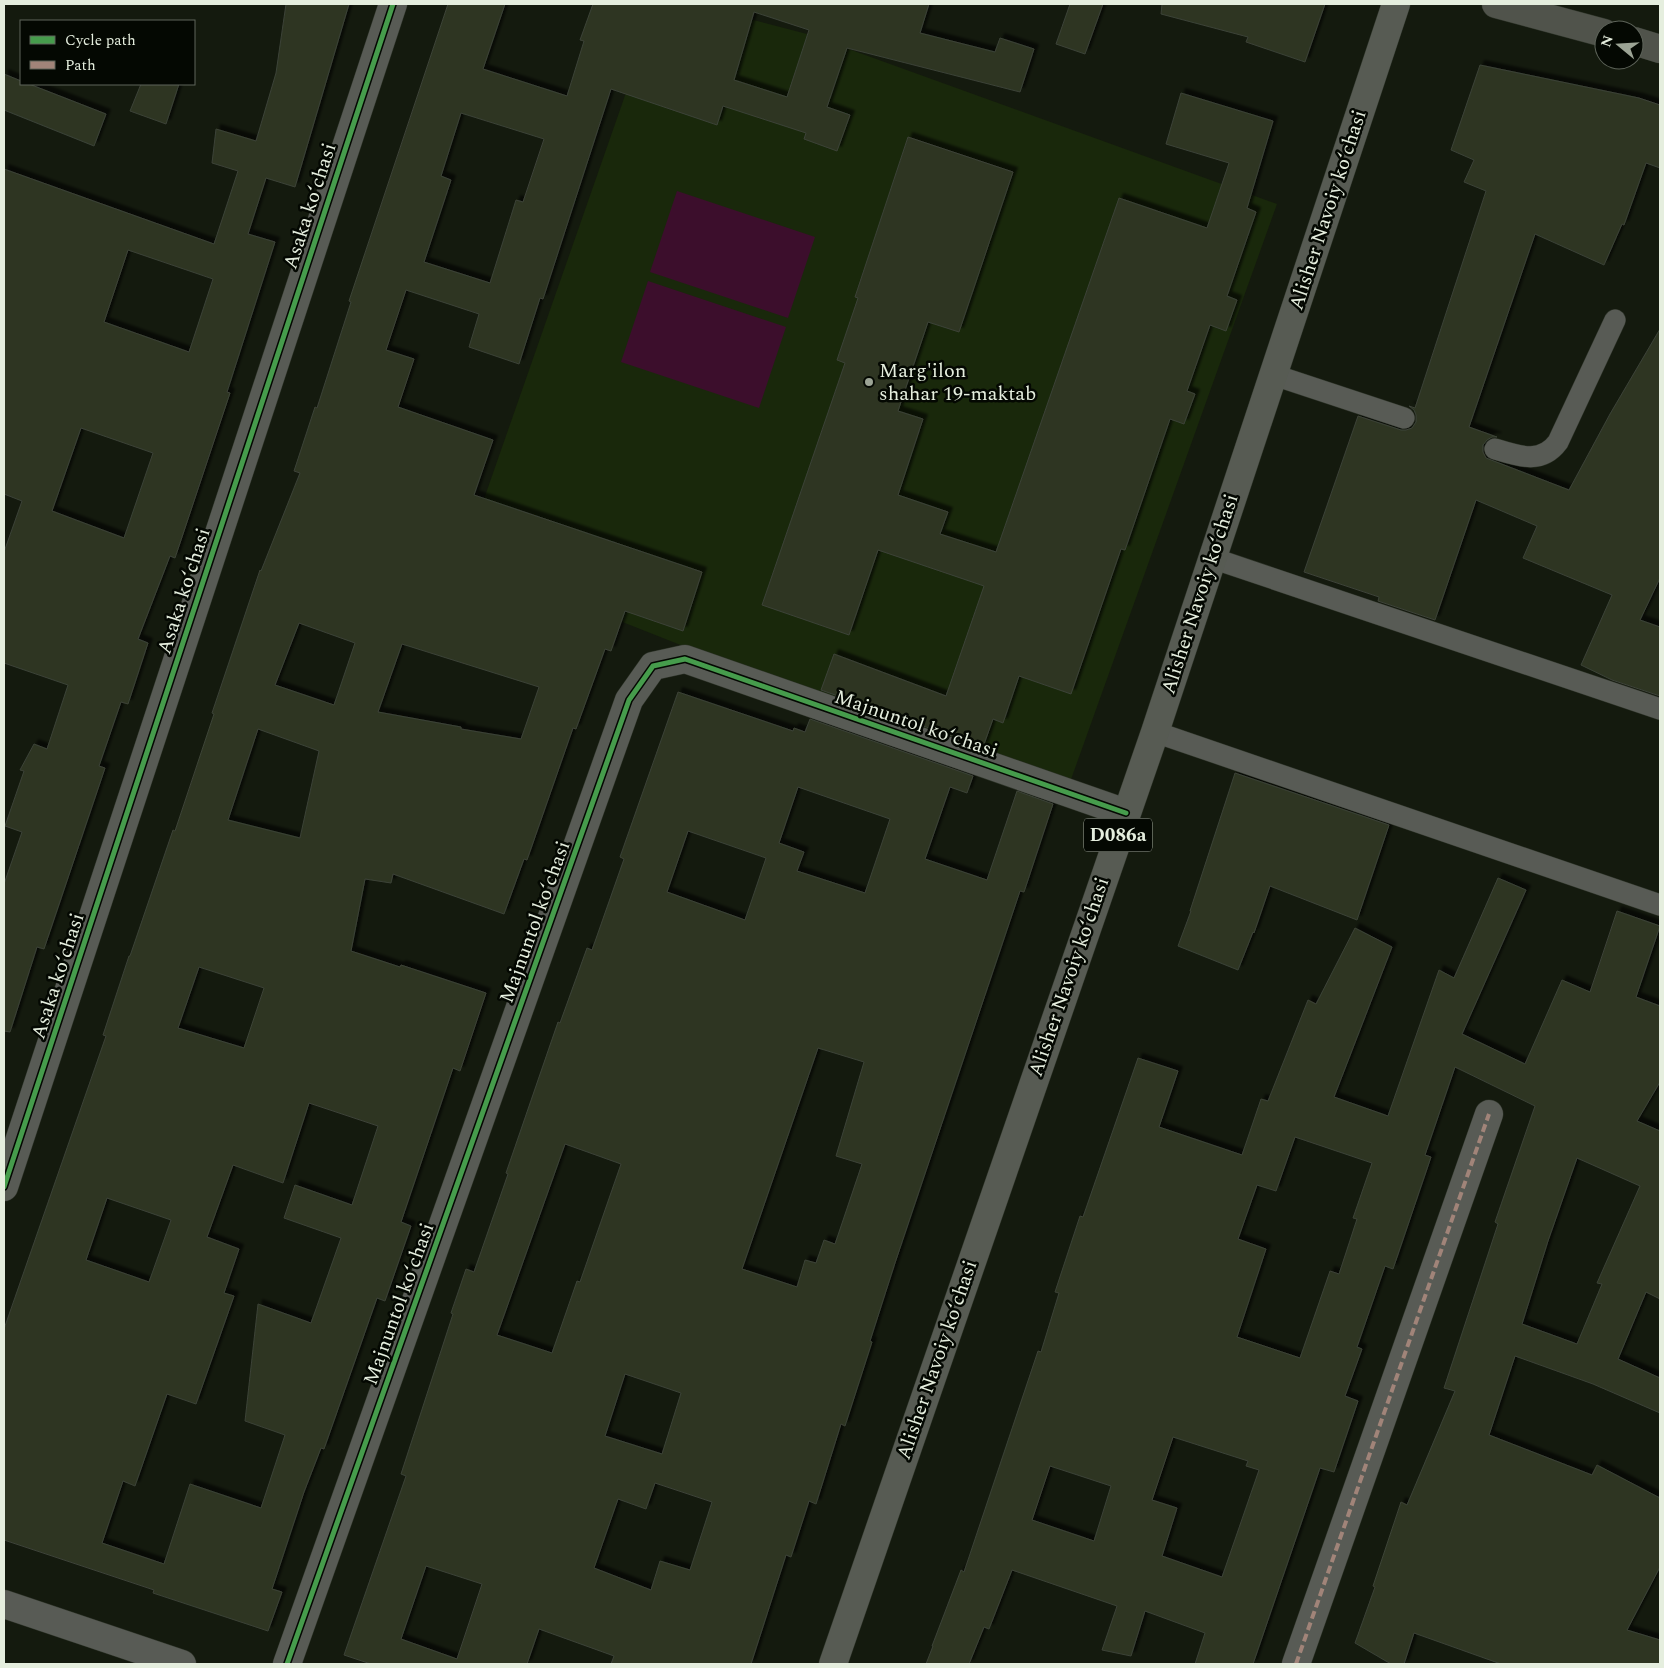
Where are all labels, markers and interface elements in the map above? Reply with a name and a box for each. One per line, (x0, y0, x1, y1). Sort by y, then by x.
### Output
legend (20, 20, 195, 85)
north arrow (1594, 20, 1644, 70)
text: Cycle path (65, 29, 136, 52)
text: N (1595, 32, 1619, 50)
text: Path (65, 54, 96, 77)
street label: Alisher Navoiy koʻchasi (1281, 106, 1375, 314)
street label: Asaka koʻchasi (275, 139, 345, 273)
place label: Marg'ilon shahar 19-maktab (879, 356, 1036, 409)
marker: Marg'ilon shahar 19-maktab (863, 376, 875, 388)
street label: Alisher Navoiy koʻchasi (1153, 490, 1247, 698)
street label: Asaka koʻchasi (149, 524, 219, 658)
street label: Majnuntol koʻchasi (830, 682, 1002, 766)
road number: D086a (1084, 818, 1152, 852)
street label: Majnuntol koʻchasi (492, 837, 578, 1007)
street label: Alisher Navoiy koʻchasi (1021, 873, 1117, 1081)
street label: Asaka koʻchasi (23, 909, 93, 1043)
street label: Majnuntol koʻchasi (356, 1219, 442, 1389)
street label: Alisher Navoiy koʻchasi (889, 1256, 985, 1464)

